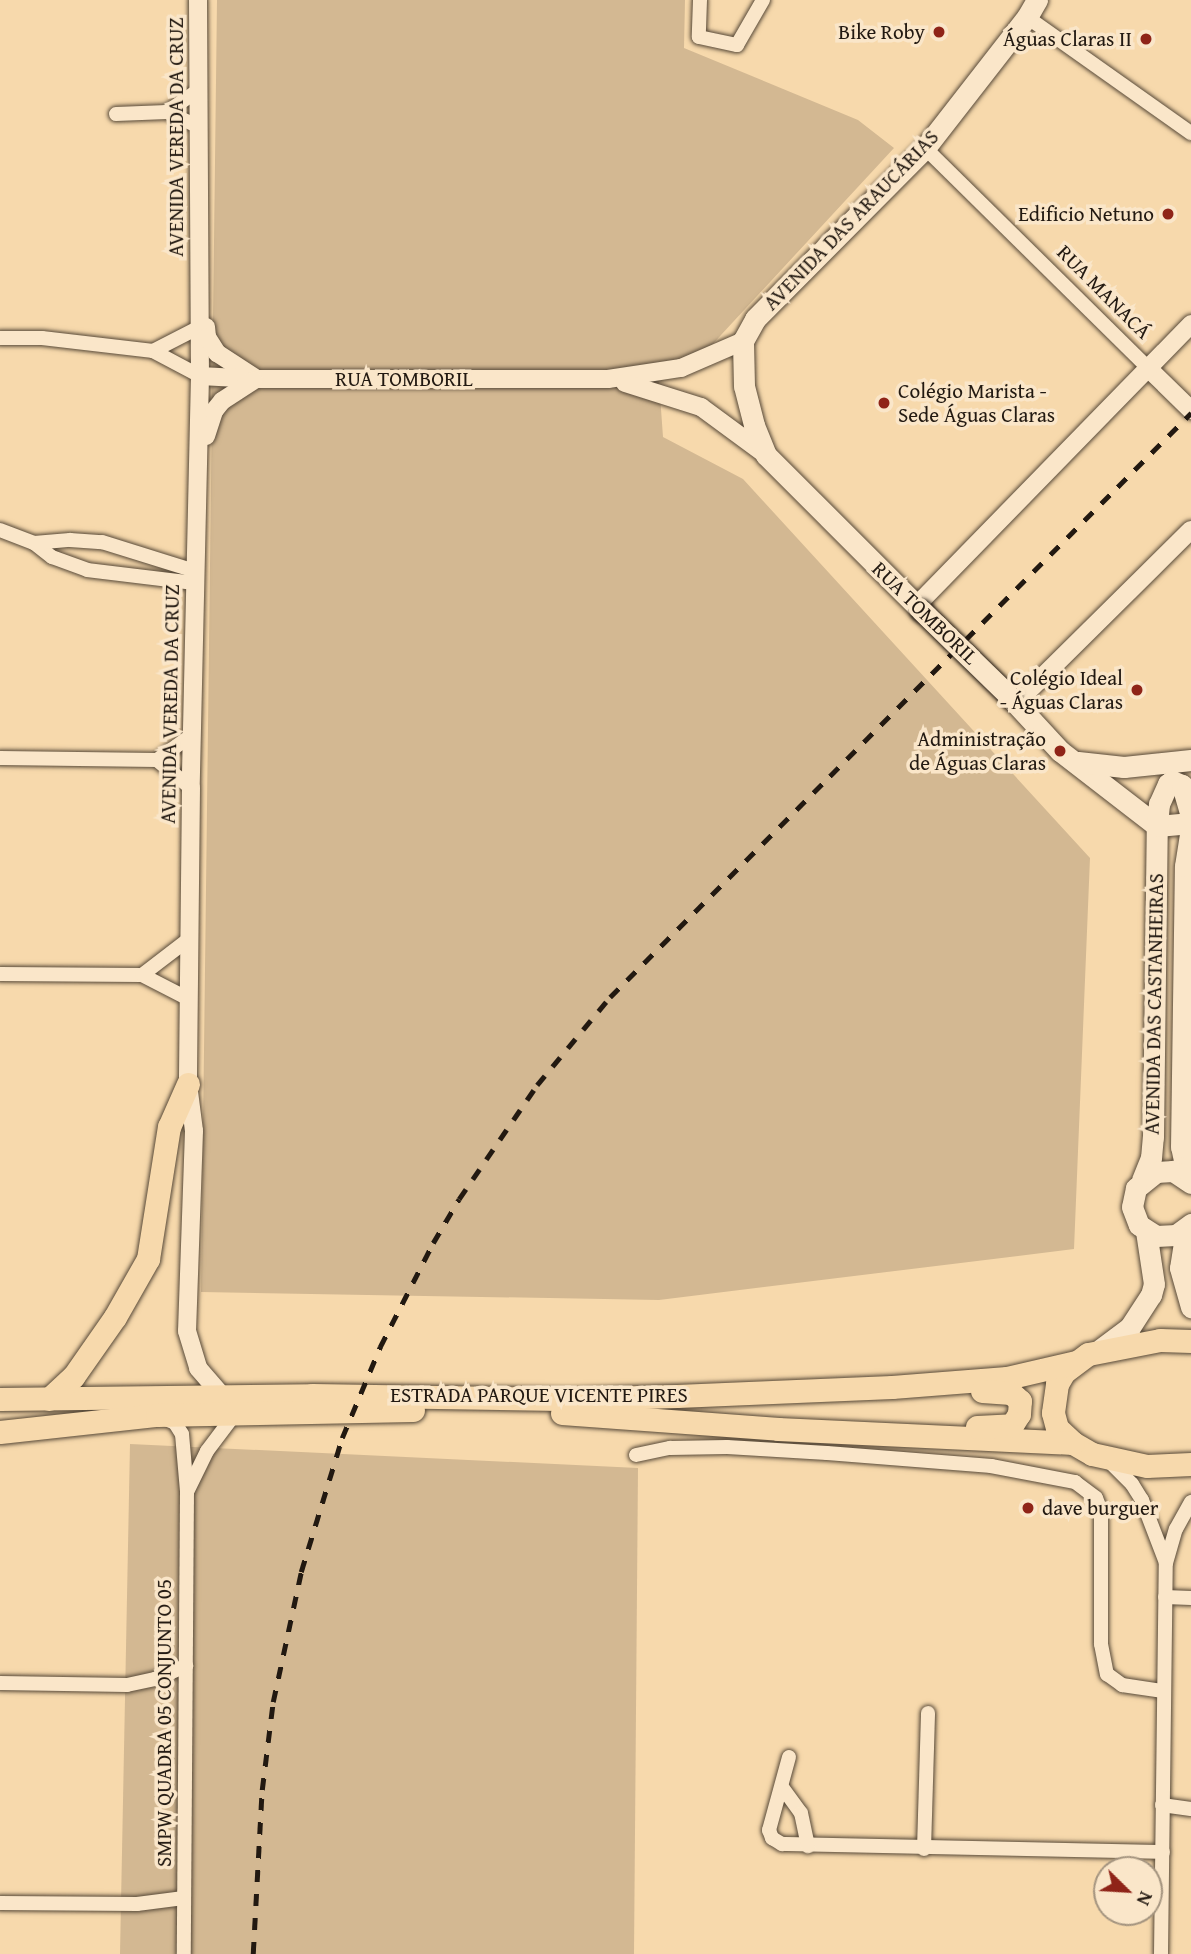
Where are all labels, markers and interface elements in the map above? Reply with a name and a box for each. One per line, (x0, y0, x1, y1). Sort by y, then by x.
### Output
street label: AVENIDA VEREDA DA CRUZ (163, 17, 189, 257)
place label: Bike Roby (838, 19, 925, 45)
marker: Bike Roby (931, 24, 947, 40)
place label: Águas Claras II (1003, 26, 1132, 52)
marker: Águas Claras II (1138, 31, 1154, 47)
street label: AVENIDA DAS ARAUCÁRIAS (758, 124, 944, 316)
place label: Edificio Netuno (1018, 201, 1154, 227)
marker: Edificio Netuno (1160, 206, 1176, 222)
street label: RUA MANACÁ (1052, 240, 1156, 344)
street label: RUA TOMBORIL (335, 366, 473, 392)
place label: Colégio Marista - Sede Águas Claras (898, 378, 1055, 428)
marker: Colégio Marista - Sede Águas Claras (876, 395, 892, 411)
street label: RUA TOMBORIL (867, 556, 983, 670)
street label: AVENIDA VEREDA DA CRUZ (155, 584, 185, 824)
place label: Colégio Ideal - Águas Claras (1000, 665, 1123, 715)
marker: Colégio Ideal - Águas Claras (1129, 682, 1145, 698)
place label: Administração de Águas Claras (909, 726, 1046, 776)
marker: Administração de Águas Claras (1052, 743, 1068, 759)
street label: AVENIDA DAS CASTANHEIRAS (1139, 873, 1169, 1135)
street label: ESTRADA PARQUE VICENTE PIRES (390, 1382, 688, 1408)
place label: dave burguer (1042, 1495, 1158, 1521)
marker: dave burguer (1020, 1500, 1036, 1516)
street label: SMPW QUADRA 05 CONJUNTO 05 (151, 1579, 177, 1867)
north arrow (1093, 1856, 1163, 1926)
text: N (1130, 1887, 1161, 1910)

